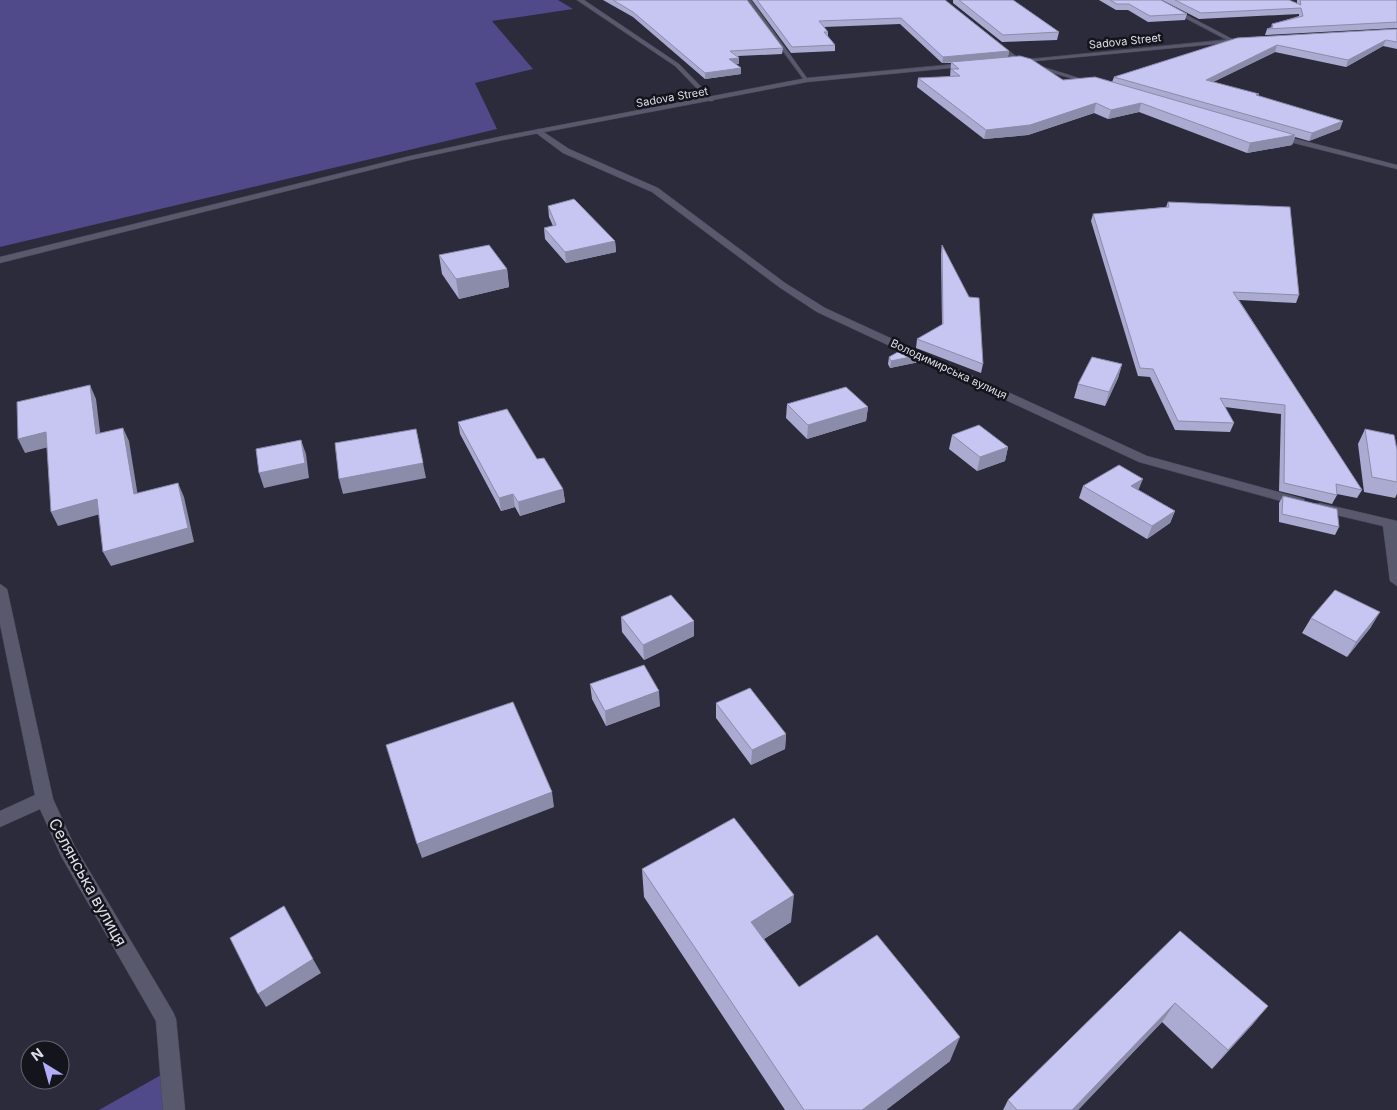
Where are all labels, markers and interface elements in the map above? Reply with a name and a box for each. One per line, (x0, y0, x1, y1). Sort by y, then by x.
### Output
street label: Sadova Street (1088, 30, 1162, 52)
street label: Sadova Street (635, 84, 709, 110)
street label: Володимирська вулиця (889, 336, 1009, 402)
street label: Селянська вулиця (45, 815, 131, 949)
north arrow (20, 1040, 70, 1090)
text: N (27, 1044, 46, 1064)

